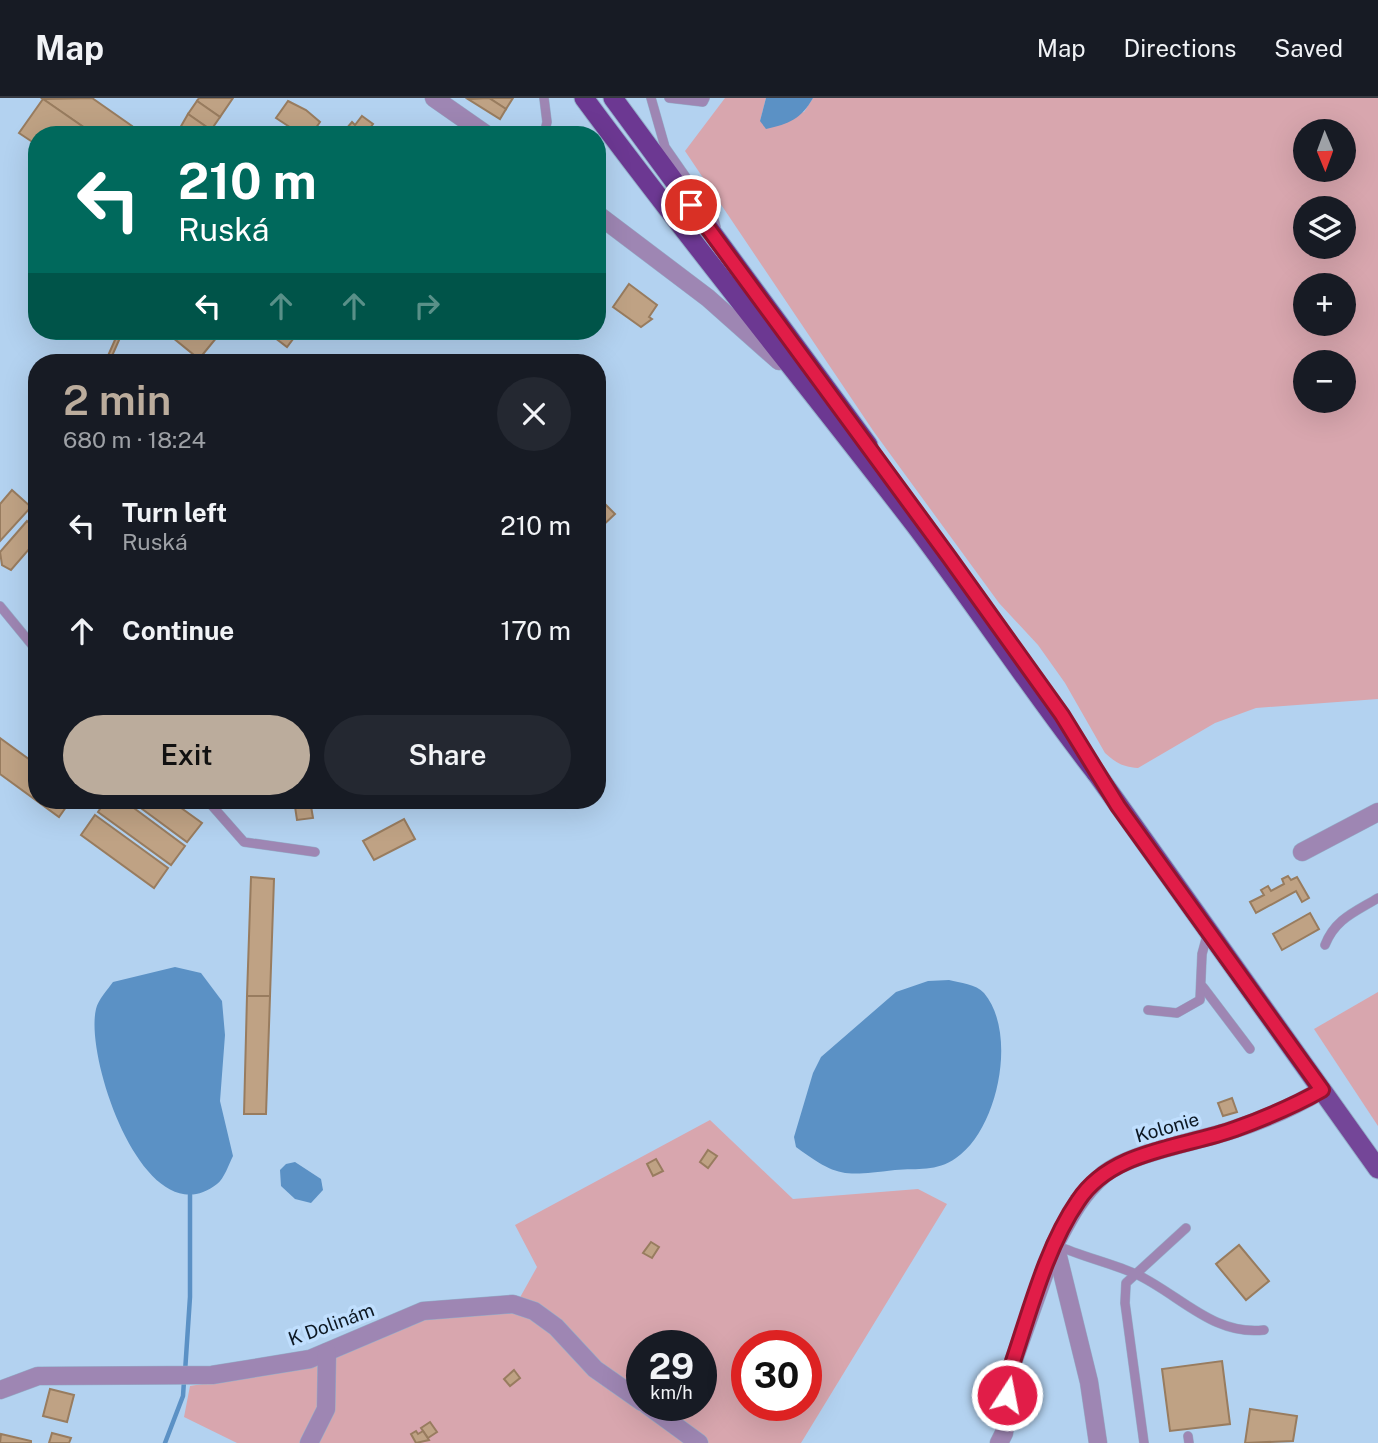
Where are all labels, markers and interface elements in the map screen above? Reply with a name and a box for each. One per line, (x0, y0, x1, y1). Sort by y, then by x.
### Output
text: Map (35, 29, 104, 67)
text: Map (1037, 34, 1086, 62)
text: Directions (1124, 34, 1236, 62)
text: Saved (1274, 34, 1343, 62)
north arrow (1293, 119, 1356, 182)
map controls (1293, 119, 1356, 413)
text: 210 m (178, 152, 317, 210)
icon: left (63, 154, 154, 245)
pin (661, 175, 721, 235)
icon: arrive (672, 186, 710, 224)
button: layers (1293, 196, 1356, 259)
text: Ruská (178, 211, 269, 248)
button: + (1293, 273, 1356, 336)
icon: left (189, 287, 227, 325)
icon: ahead (262, 287, 300, 325)
icon: ahead (335, 287, 373, 325)
icon: right (408, 287, 446, 325)
button: − (1293, 350, 1356, 413)
text: 2 min (63, 375, 171, 424)
button: close (497, 377, 571, 451)
text: 680 m · 18:24 (63, 426, 206, 453)
text: Turn left (122, 497, 227, 528)
icon: left (63, 507, 101, 545)
text: 210 m (500, 510, 571, 541)
text: Ruská (122, 528, 188, 555)
icon: ahead (63, 612, 101, 650)
text: Continue (122, 615, 234, 646)
text: 170 m (501, 615, 571, 646)
button: Exit (63, 715, 310, 795)
button: Share (324, 715, 571, 795)
street label: Kolonie (1132, 1107, 1202, 1147)
street label: K Dolinám (285, 1298, 377, 1350)
speed limit sign: 30 (731, 1330, 822, 1421)
text: 29 (649, 1346, 694, 1387)
position arrow (970, 1358, 1044, 1432)
text: km/h (650, 1382, 693, 1403)

